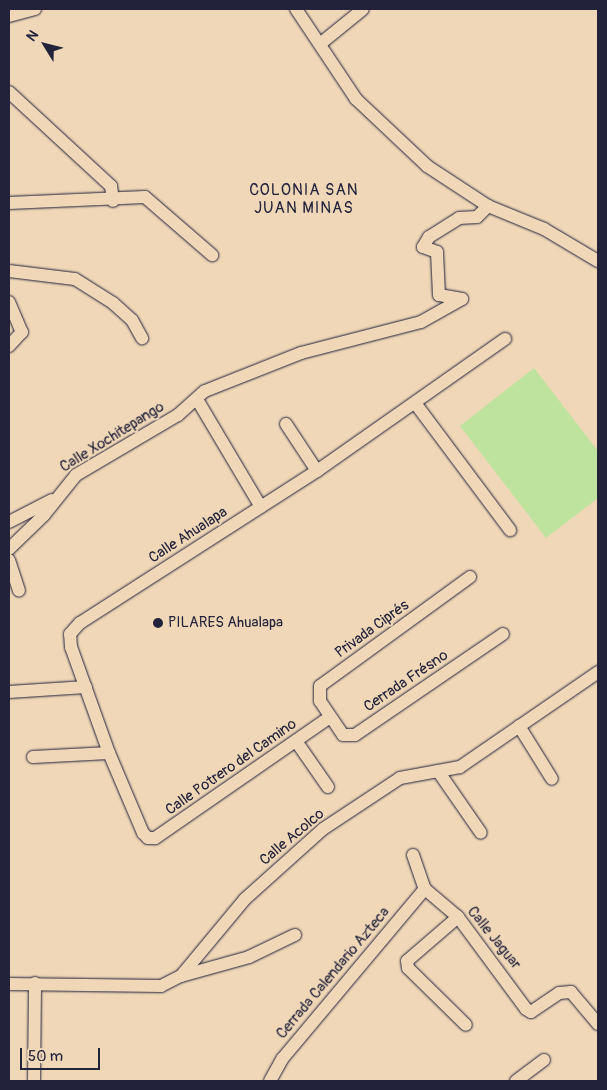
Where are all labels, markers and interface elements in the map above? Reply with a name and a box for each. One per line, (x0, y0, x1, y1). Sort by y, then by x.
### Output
north arrow (20, 20, 70, 70)
text: N (23, 27, 42, 45)
district label: COLONIA SAN JUAN MINAS (248, 180, 360, 218)
street label: Calle Xochitepango (57, 398, 167, 476)
street label: Calle Ahualapa (145, 503, 231, 567)
street label: Privada Ciprés (332, 596, 412, 662)
place label: PILARES Ahualapa (168, 614, 283, 632)
marker: PILARES Ahualapa (152, 617, 164, 629)
street label: Cerrada Frésno (360, 646, 452, 716)
street label: Calle Potrero del Camino (162, 715, 300, 819)
street label: Calle Acolco (256, 805, 328, 869)
street label: Cerrada Calendario Azteca (273, 903, 393, 1043)
street label: Calle Jaguar (463, 903, 525, 973)
scale bar (22, 1038, 102, 1070)
text: 50 m (28, 1047, 63, 1066)

